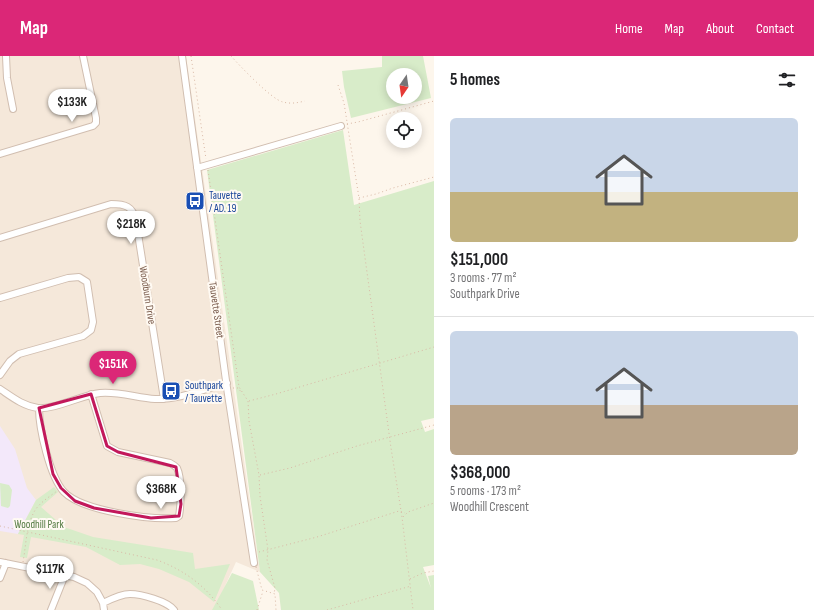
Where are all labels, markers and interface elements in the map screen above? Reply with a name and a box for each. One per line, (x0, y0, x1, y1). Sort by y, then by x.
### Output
text: Map (20, 17, 48, 40)
text: Home (615, 20, 643, 37)
text: Map (665, 20, 684, 37)
text: About (706, 20, 734, 37)
text: Contact (756, 20, 794, 37)
north arrow (386, 68, 422, 104)
map controls (386, 68, 422, 148)
icon: filters (776, 69, 798, 91)
text: 5 homes (450, 70, 500, 90)
pin: $133K (44, 89, 100, 123)
text: $133K (57, 94, 87, 110)
button: locate (386, 112, 422, 148)
icon: home (588, 144, 660, 216)
place label: Tauvette / AD. 19 (209, 189, 241, 215)
bus stop icon: Tauvette / AD. 19 (184, 190, 206, 212)
pin: $218K (103, 211, 159, 245)
text: $218K (116, 216, 146, 232)
text: $151,000 (450, 250, 508, 270)
street label: Woodburn Drive (136, 265, 159, 325)
text: 3 rooms · 77 m² (450, 270, 516, 286)
street label: Tauvette Street (206, 281, 227, 340)
text: Southpark Drive (450, 286, 520, 302)
pin: $151K (85, 351, 141, 385)
text: $151K (98, 356, 128, 372)
icon: home (588, 357, 660, 429)
place label: Southpark / Tauvette (185, 379, 224, 405)
bus stop icon: Southpark / Tauvette (160, 380, 182, 402)
text: $368,000 (450, 463, 510, 483)
pin: $368K (133, 476, 189, 510)
text: $368K (145, 481, 177, 497)
text: 5 rooms · 173 m² (450, 483, 521, 499)
text: Woodhill Crescent (450, 499, 529, 515)
park label: Woodhill Park (14, 518, 64, 531)
pin: $117K (22, 556, 78, 590)
text: $117K (36, 561, 64, 577)

